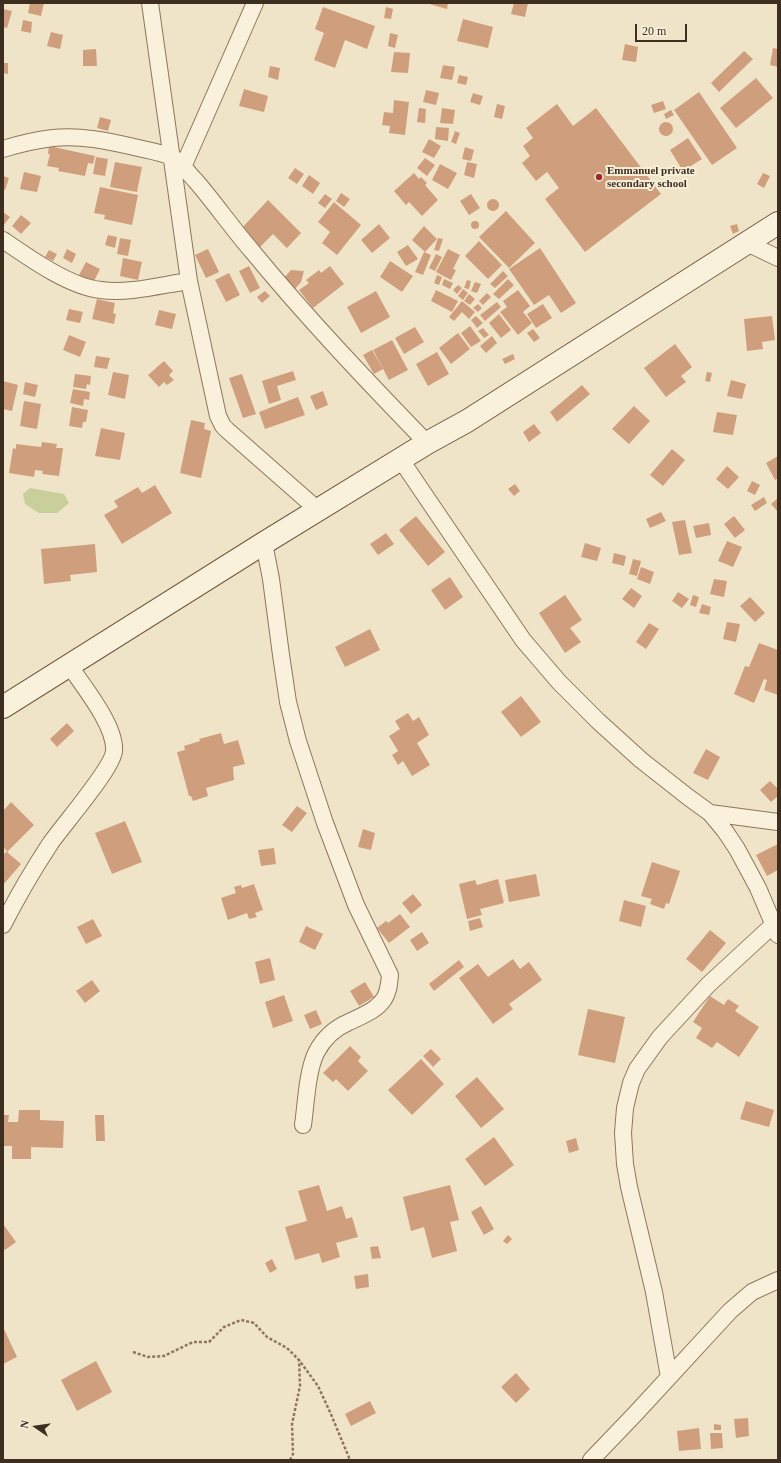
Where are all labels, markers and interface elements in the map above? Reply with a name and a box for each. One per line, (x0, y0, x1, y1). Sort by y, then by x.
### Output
scale bar (637, 16, 689, 42)
text: 20 m (642, 24, 666, 38)
place label: Emmanuel private secondary school (607, 164, 695, 190)
marker: Emmanuel private secondary school (594, 172, 604, 182)
north arrow (16, 1407, 56, 1447)
text: N (18, 1419, 31, 1430)

